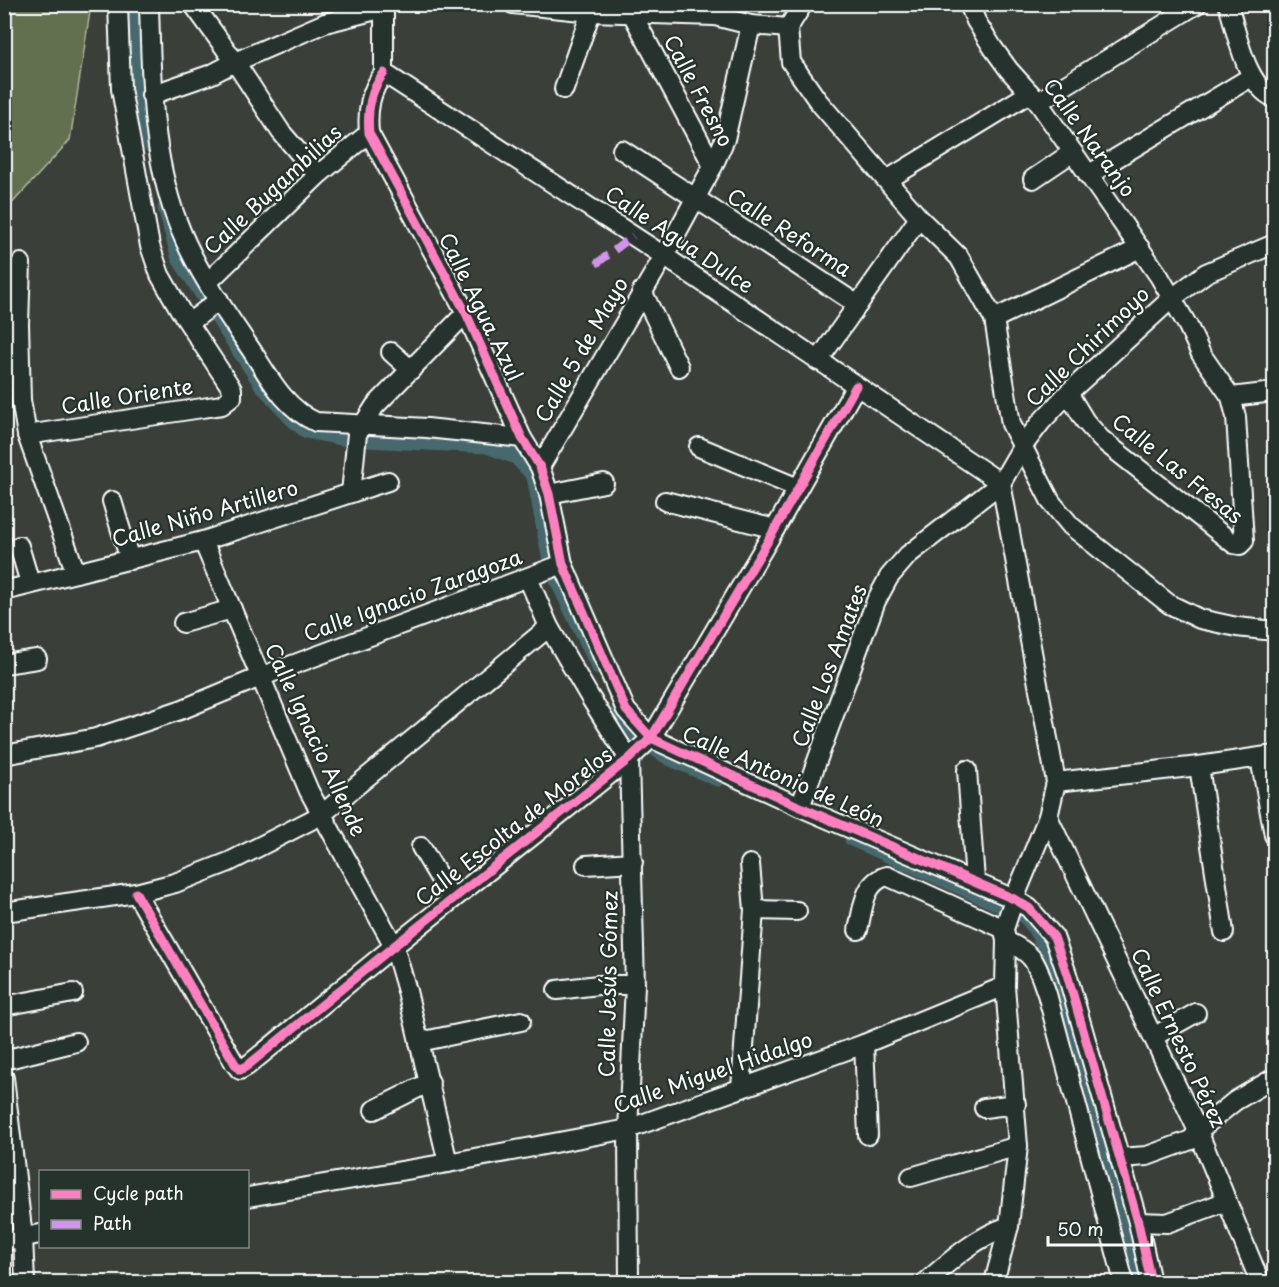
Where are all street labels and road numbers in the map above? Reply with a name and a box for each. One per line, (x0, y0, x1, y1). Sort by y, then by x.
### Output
street label: Calle Fresno (657, 28, 743, 152)
street label: Calle Naranjo (1036, 71, 1145, 203)
street label: Calle Bugambilias (195, 116, 348, 261)
street label: Calle Agua Dulce (599, 177, 761, 300)
street label: Calle Reforma (721, 179, 859, 284)
street label: Calle Agua Azul (432, 226, 532, 386)
street label: Calle 5 de Mayo (526, 270, 635, 428)
street label: Calle Chirimoyo (1017, 278, 1156, 413)
street label: Calle Oriente (58, 369, 195, 421)
street label: Calle Las Fresas (1106, 404, 1251, 530)
street label: Calle Niño Artillero (108, 470, 301, 554)
street label: Calle Ignacio Zaragoza (298, 539, 527, 649)
street label: Calle Los Amates (782, 579, 874, 752)
street label: Calle Ignacio Allende (258, 637, 376, 841)
street label: Calle Antonio de León (678, 716, 890, 834)
street label: Calle Escolta de Morelos (407, 738, 618, 913)
street label: Calle Jesús Gómez (589, 890, 625, 1078)
street label: Calle Ernesto Pérez (1124, 942, 1236, 1132)
street label: Calle Miguel Hidalgo (608, 1022, 816, 1120)

